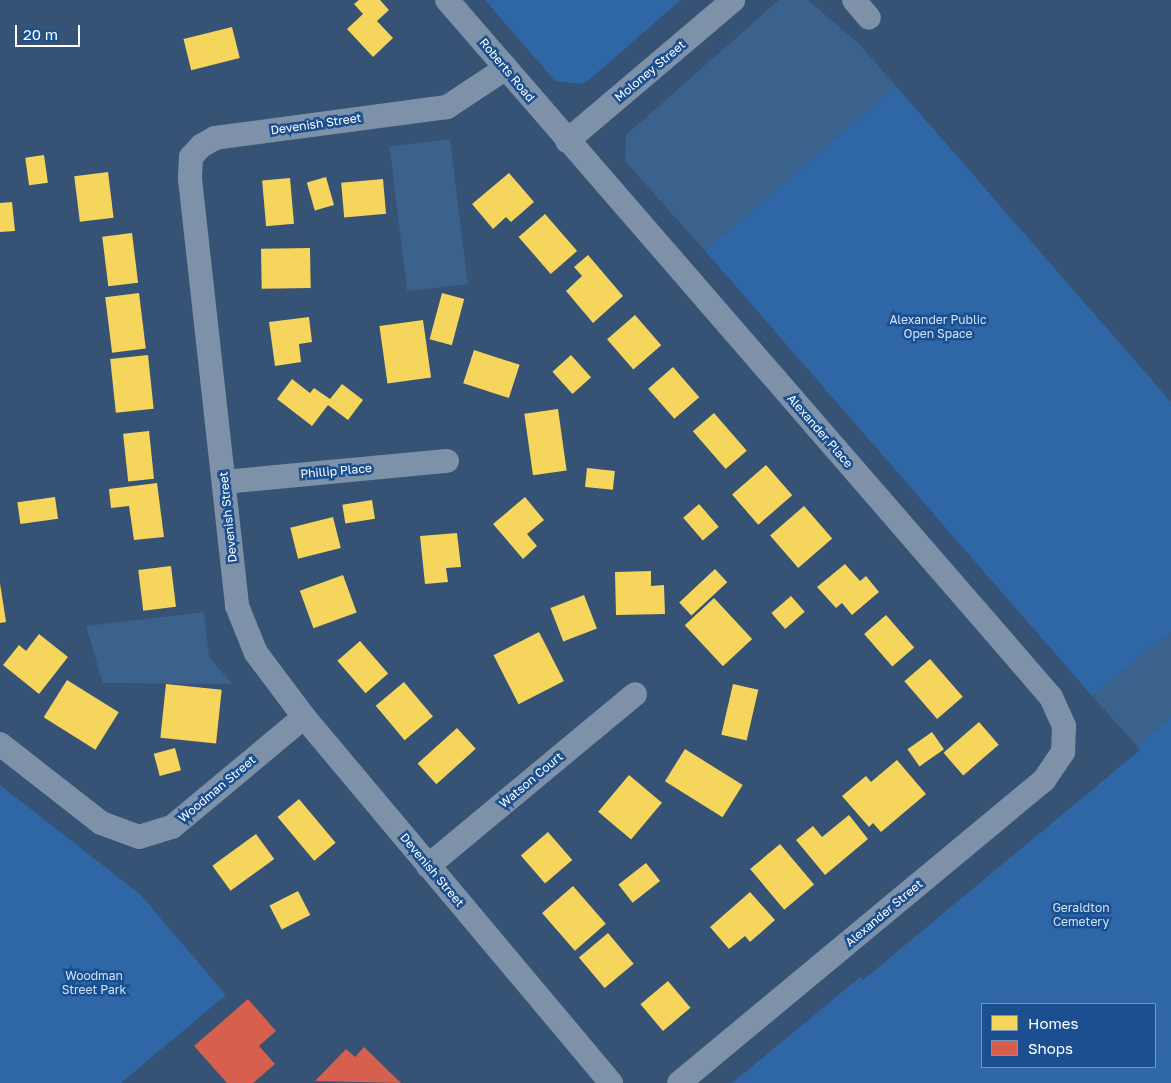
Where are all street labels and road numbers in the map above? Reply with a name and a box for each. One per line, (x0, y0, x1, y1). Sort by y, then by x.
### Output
street label: Roberts Road (476, 35, 538, 105)
street label: Moloney Street (612, 37, 688, 105)
street label: Devenish Street (270, 111, 362, 137)
street label: Alexander Place (784, 391, 856, 471)
street label: Phillip Place (300, 461, 372, 481)
street label: Devenish Street (216, 471, 240, 563)
street label: Watson Court (496, 749, 566, 811)
street label: Woodman Street (176, 753, 258, 825)
street label: Devenish Street (397, 830, 467, 910)
street label: Alexander Street (842, 876, 926, 950)

